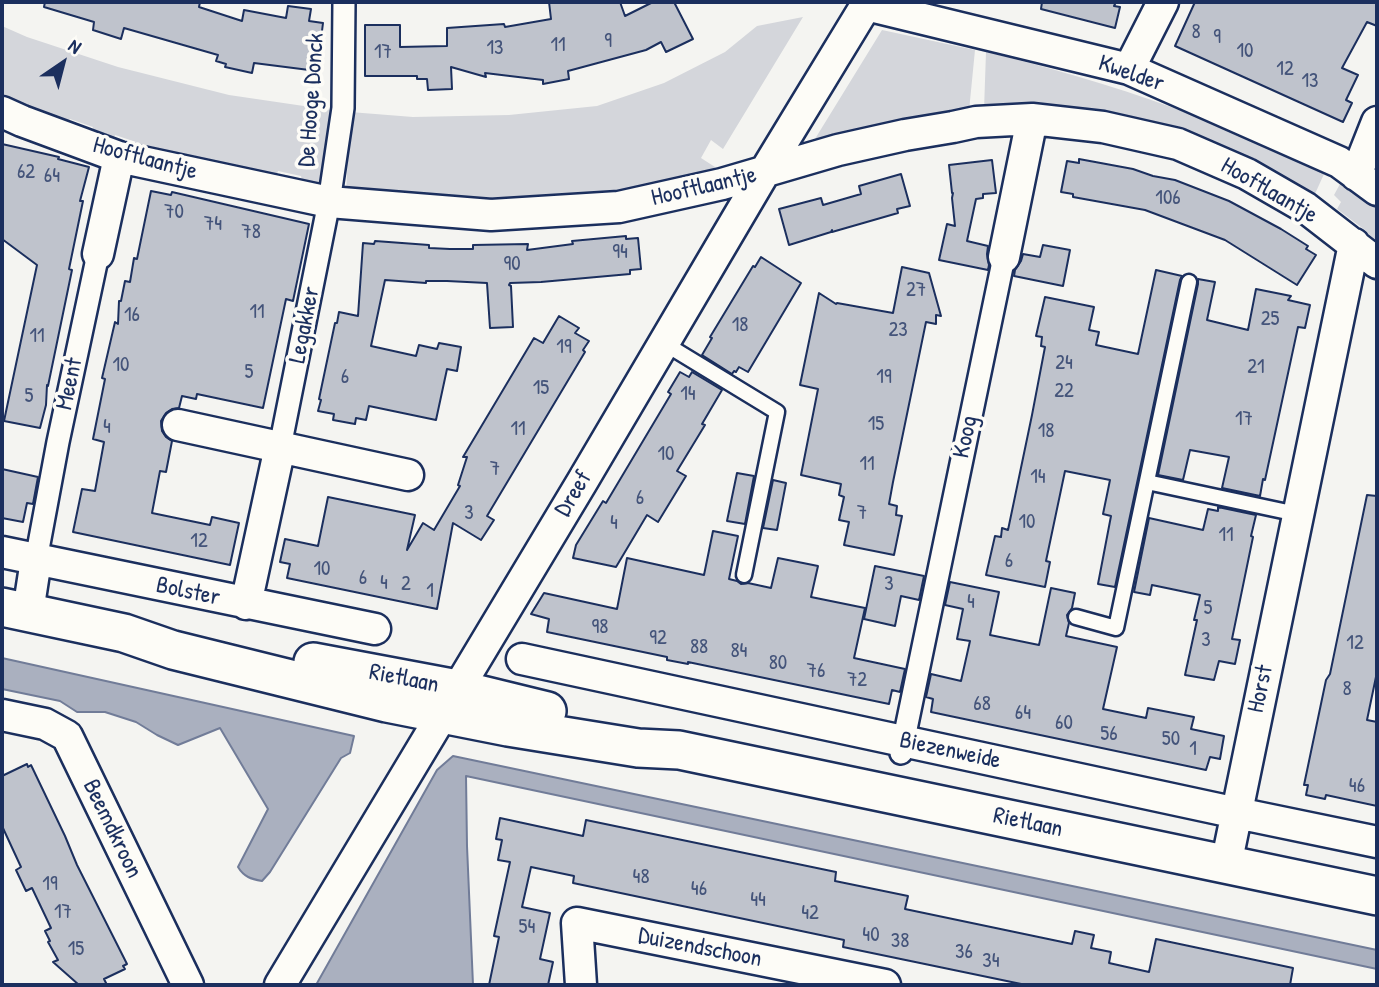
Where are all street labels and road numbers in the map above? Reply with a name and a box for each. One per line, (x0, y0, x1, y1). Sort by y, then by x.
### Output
street label: De Hooge Donck (293, 32, 331, 168)
street label: Kwelder (1094, 49, 1168, 99)
street label: Hooftlaantje (90, 131, 200, 187)
street label: Hooftlaantje (1215, 152, 1323, 230)
street label: Hooftlaantje (649, 161, 759, 213)
street label: Legakker (283, 284, 327, 366)
street label: Meent (50, 355, 90, 413)
street label: Koog (947, 413, 985, 461)
street label: Dreef (549, 466, 599, 522)
street label: Bolster (153, 571, 223, 613)
street label: Rietlaan (367, 658, 441, 700)
street label: Horst (1242, 663, 1280, 715)
street label: Biezenweide (897, 726, 1003, 776)
street label: Beemdkroon (76, 775, 148, 883)
street label: Rietlaan (991, 802, 1065, 844)
street label: Duizendschoon (636, 922, 764, 974)

